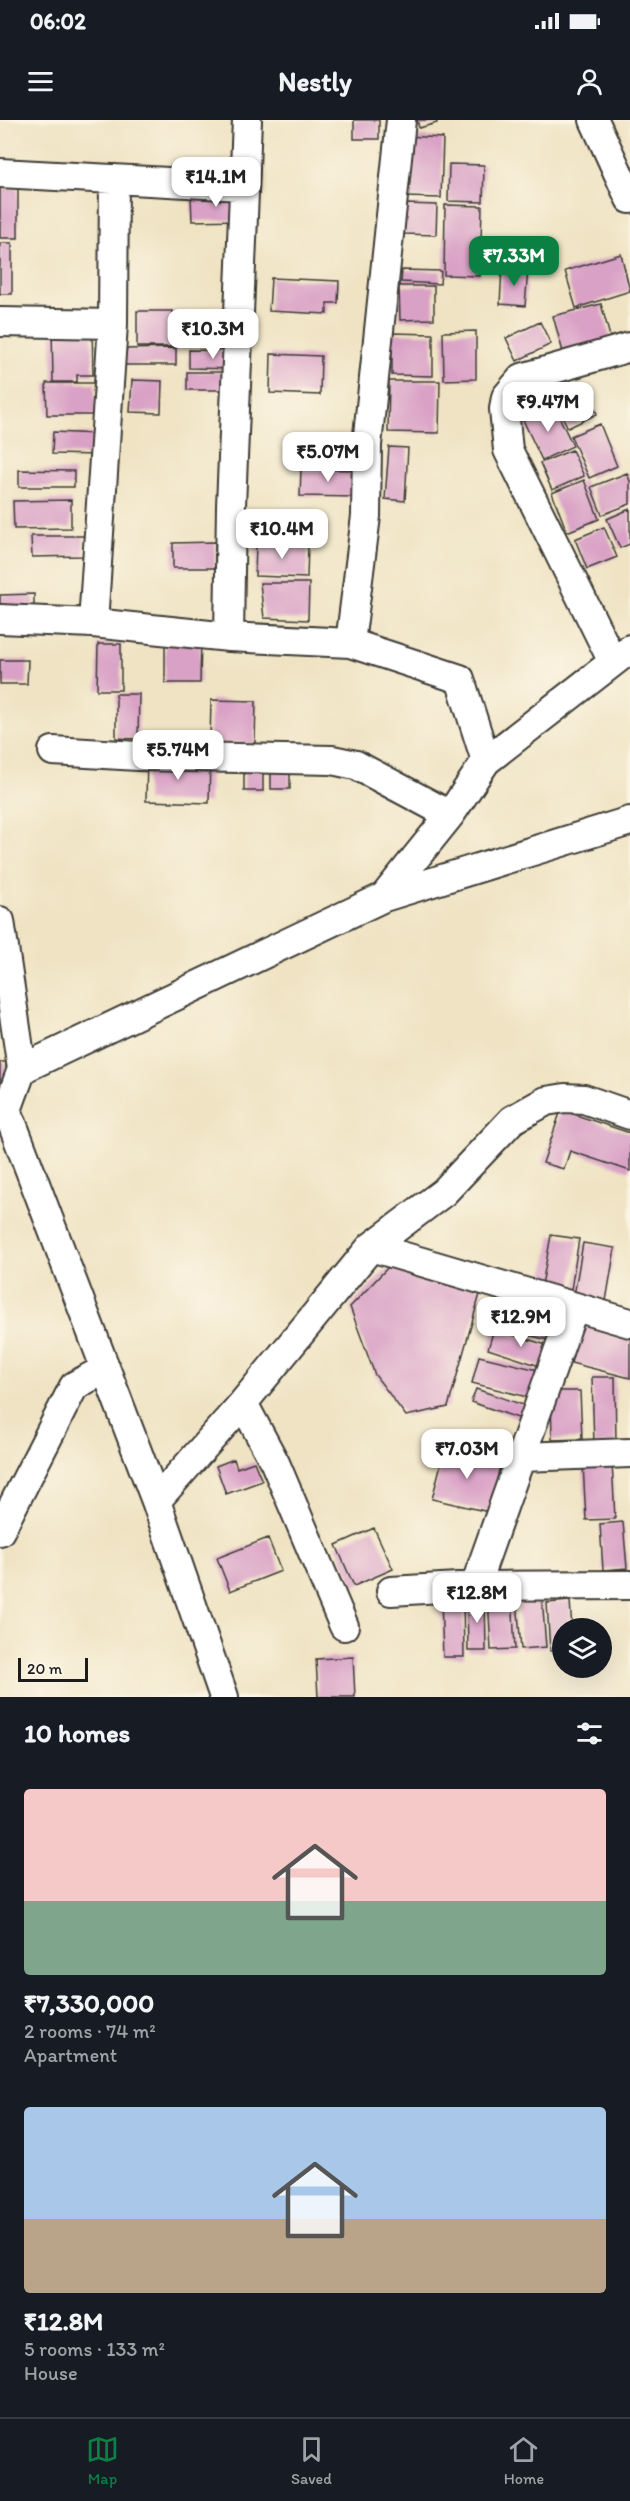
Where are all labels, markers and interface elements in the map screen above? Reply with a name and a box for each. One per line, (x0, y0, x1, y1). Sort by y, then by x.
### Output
text: 06:02 (30, 8, 86, 35)
icon: menu (24, 65, 57, 98)
text: Nestly (278, 65, 352, 98)
icon: person (573, 65, 606, 98)
pin: ₹14.1M (167, 157, 265, 208)
text: ₹14.1M (186, 164, 246, 188)
pin: ₹7.33M (465, 236, 563, 287)
text: ₹7.33M (483, 243, 545, 267)
pin: ₹10.3M (164, 309, 262, 360)
text: ₹10.3M (182, 316, 244, 340)
pin: ₹9.47M (499, 382, 597, 433)
text: ₹9.47M (517, 389, 579, 413)
pin: ₹5.07M (279, 432, 377, 483)
text: ₹5.07M (296, 439, 360, 463)
pin: ₹10.4M (233, 509, 331, 560)
text: ₹10.4M (250, 516, 314, 540)
pin: ₹5.74M (129, 730, 227, 781)
text: ₹5.74M (147, 737, 209, 761)
pin: ₹12.9M (472, 1297, 570, 1348)
text: ₹12.9M (491, 1304, 551, 1328)
pin: ₹7.03M (418, 1429, 516, 1480)
text: ₹7.03M (435, 1436, 499, 1460)
pin: ₹12.8M (428, 1573, 526, 1624)
text: ₹12.8M (446, 1580, 508, 1604)
map controls (552, 1618, 612, 1678)
button: layers (552, 1618, 612, 1678)
scale bar (18, 1655, 88, 1682)
text: 20 m (27, 1659, 62, 1678)
text: 10 homes (24, 1717, 130, 1749)
icon: filters (573, 1717, 606, 1750)
icon: home (261, 1828, 369, 1936)
text: ₹7,330,000 (24, 1987, 154, 2019)
text: 2 rooms · 74 m² (24, 2019, 156, 2043)
text: Apartment (24, 2043, 117, 2067)
icon: home (261, 2146, 369, 2254)
text: ₹12.8M (24, 2305, 104, 2337)
text: 5 rooms · 133 m² (24, 2337, 165, 2361)
text: House (24, 2361, 78, 2385)
tab: Map (86, 2433, 119, 2488)
tab: Saved (291, 2433, 332, 2488)
tab: Home (504, 2433, 544, 2488)

